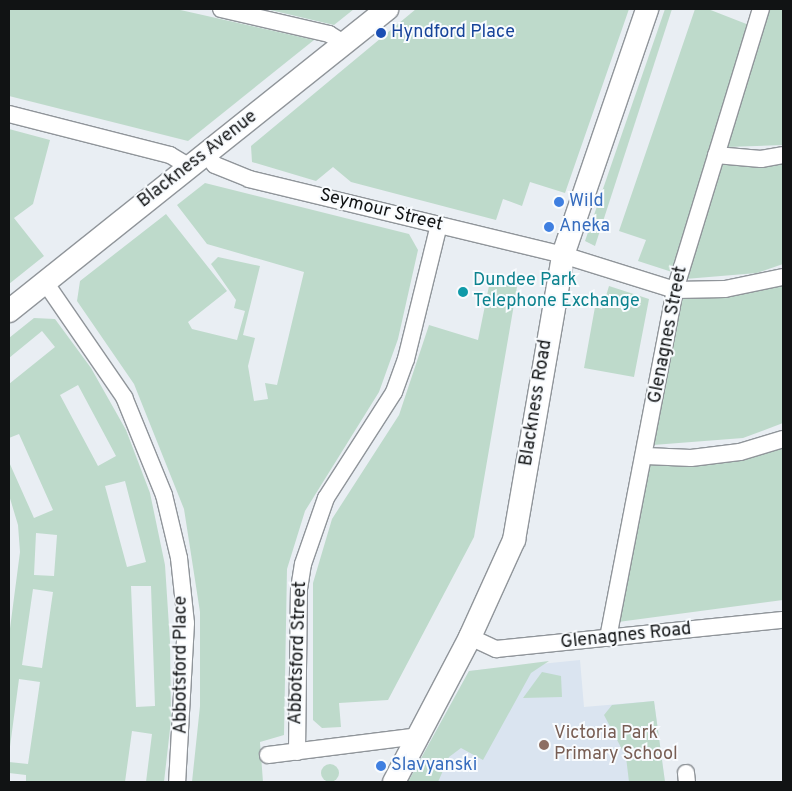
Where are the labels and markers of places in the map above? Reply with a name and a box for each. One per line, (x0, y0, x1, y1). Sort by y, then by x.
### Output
place label: Hyndford Place (391, 22, 515, 44)
marker: Hyndford Place (375, 27, 387, 39)
place label: Wild (569, 191, 604, 213)
marker: Wild (553, 196, 565, 208)
place label: Aneka (559, 216, 610, 238)
marker: Aneka (543, 221, 555, 233)
place label: Dundee Park Telephone Exchange (473, 271, 640, 314)
marker: Dundee Park Telephone Exchange (457, 286, 469, 298)
place label: Victoria Park Primary School (554, 724, 678, 766)
marker: Victoria Park Primary School (538, 739, 550, 751)
place label: Slavyanski (391, 755, 477, 777)
marker: Slavyanski (375, 760, 387, 772)

